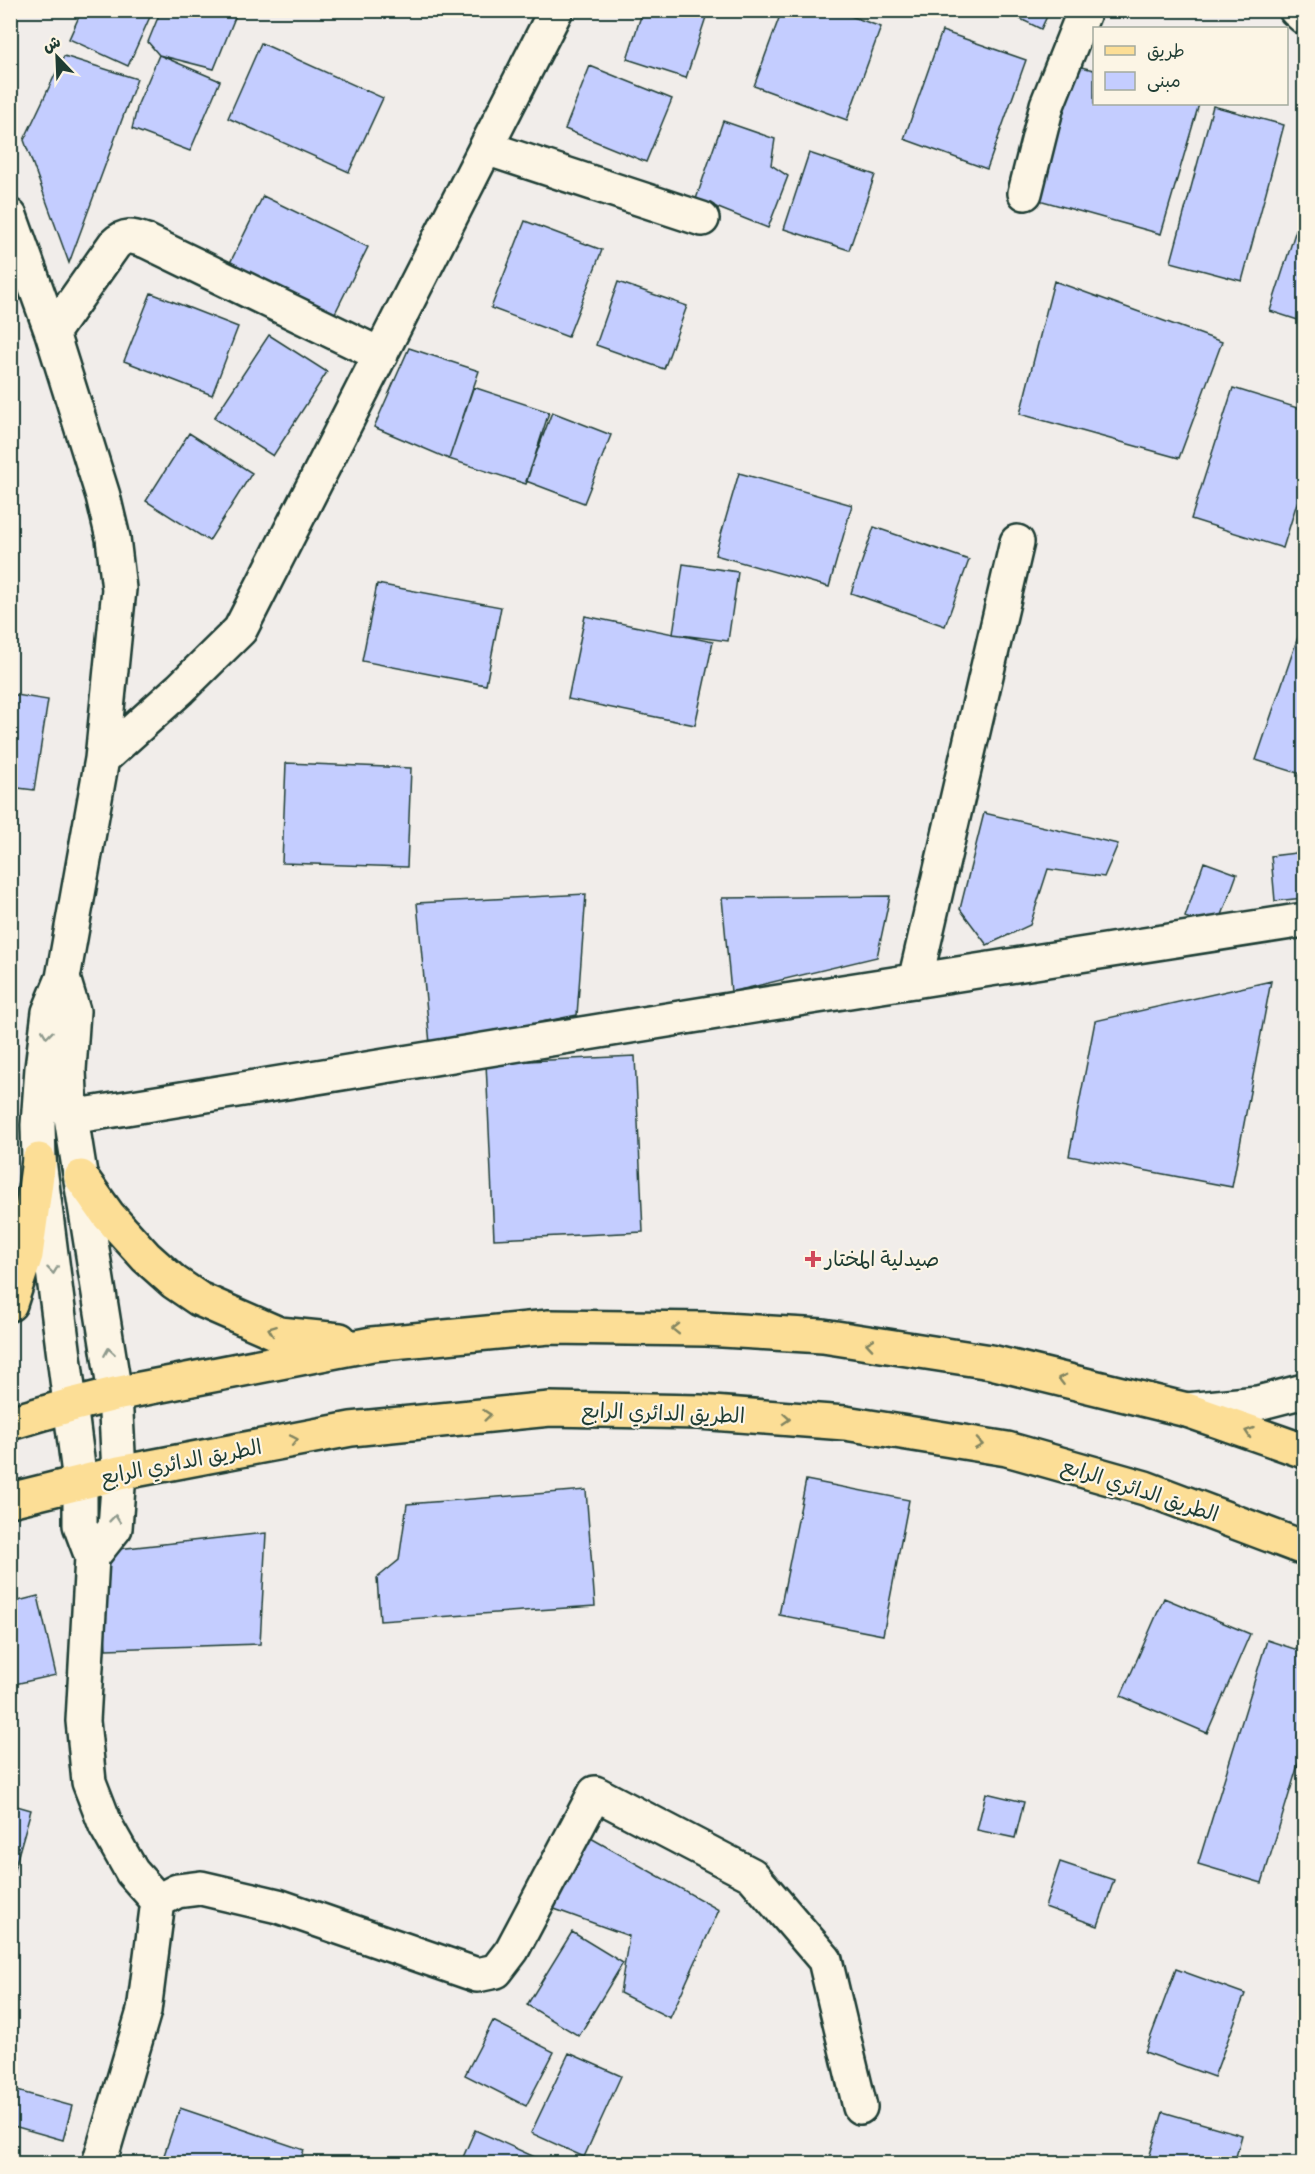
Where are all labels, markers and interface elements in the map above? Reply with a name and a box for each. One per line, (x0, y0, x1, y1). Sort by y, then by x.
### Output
north arrow (27, 27, 87, 87)
legend (1093, 27, 1288, 105)
text: ش (40, 31, 65, 60)
text: طريق (1147, 41, 1185, 66)
text: مبنى (1147, 71, 1181, 96)
one-way arrow (41, 1029, 53, 1038)
place label: صيدلية المختار (823, 1247, 939, 1277)
marker: صيدلية المختار (806, 1252, 820, 1266)
one-way arrow (46, 1265, 59, 1274)
one-way arrow (671, 1323, 680, 1335)
one-way arrow (268, 1325, 278, 1338)
one-way arrow (866, 1338, 875, 1350)
one-way arrow (103, 1348, 115, 1357)
one-way arrow (1057, 1374, 1067, 1387)
street label: الطريق الدائري الرابع (581, 1398, 745, 1434)
one-way arrow (482, 1409, 491, 1422)
one-way arrow (782, 1412, 791, 1425)
one-way arrow (1244, 1426, 1255, 1439)
one-way arrow (288, 1434, 298, 1447)
street label: الطريق الدائري الرابع (98, 1435, 265, 1495)
one-way arrow (975, 1438, 984, 1450)
street label: الطريق الدائري الرابع (1057, 1453, 1222, 1532)
one-way arrow (109, 1514, 121, 1524)

